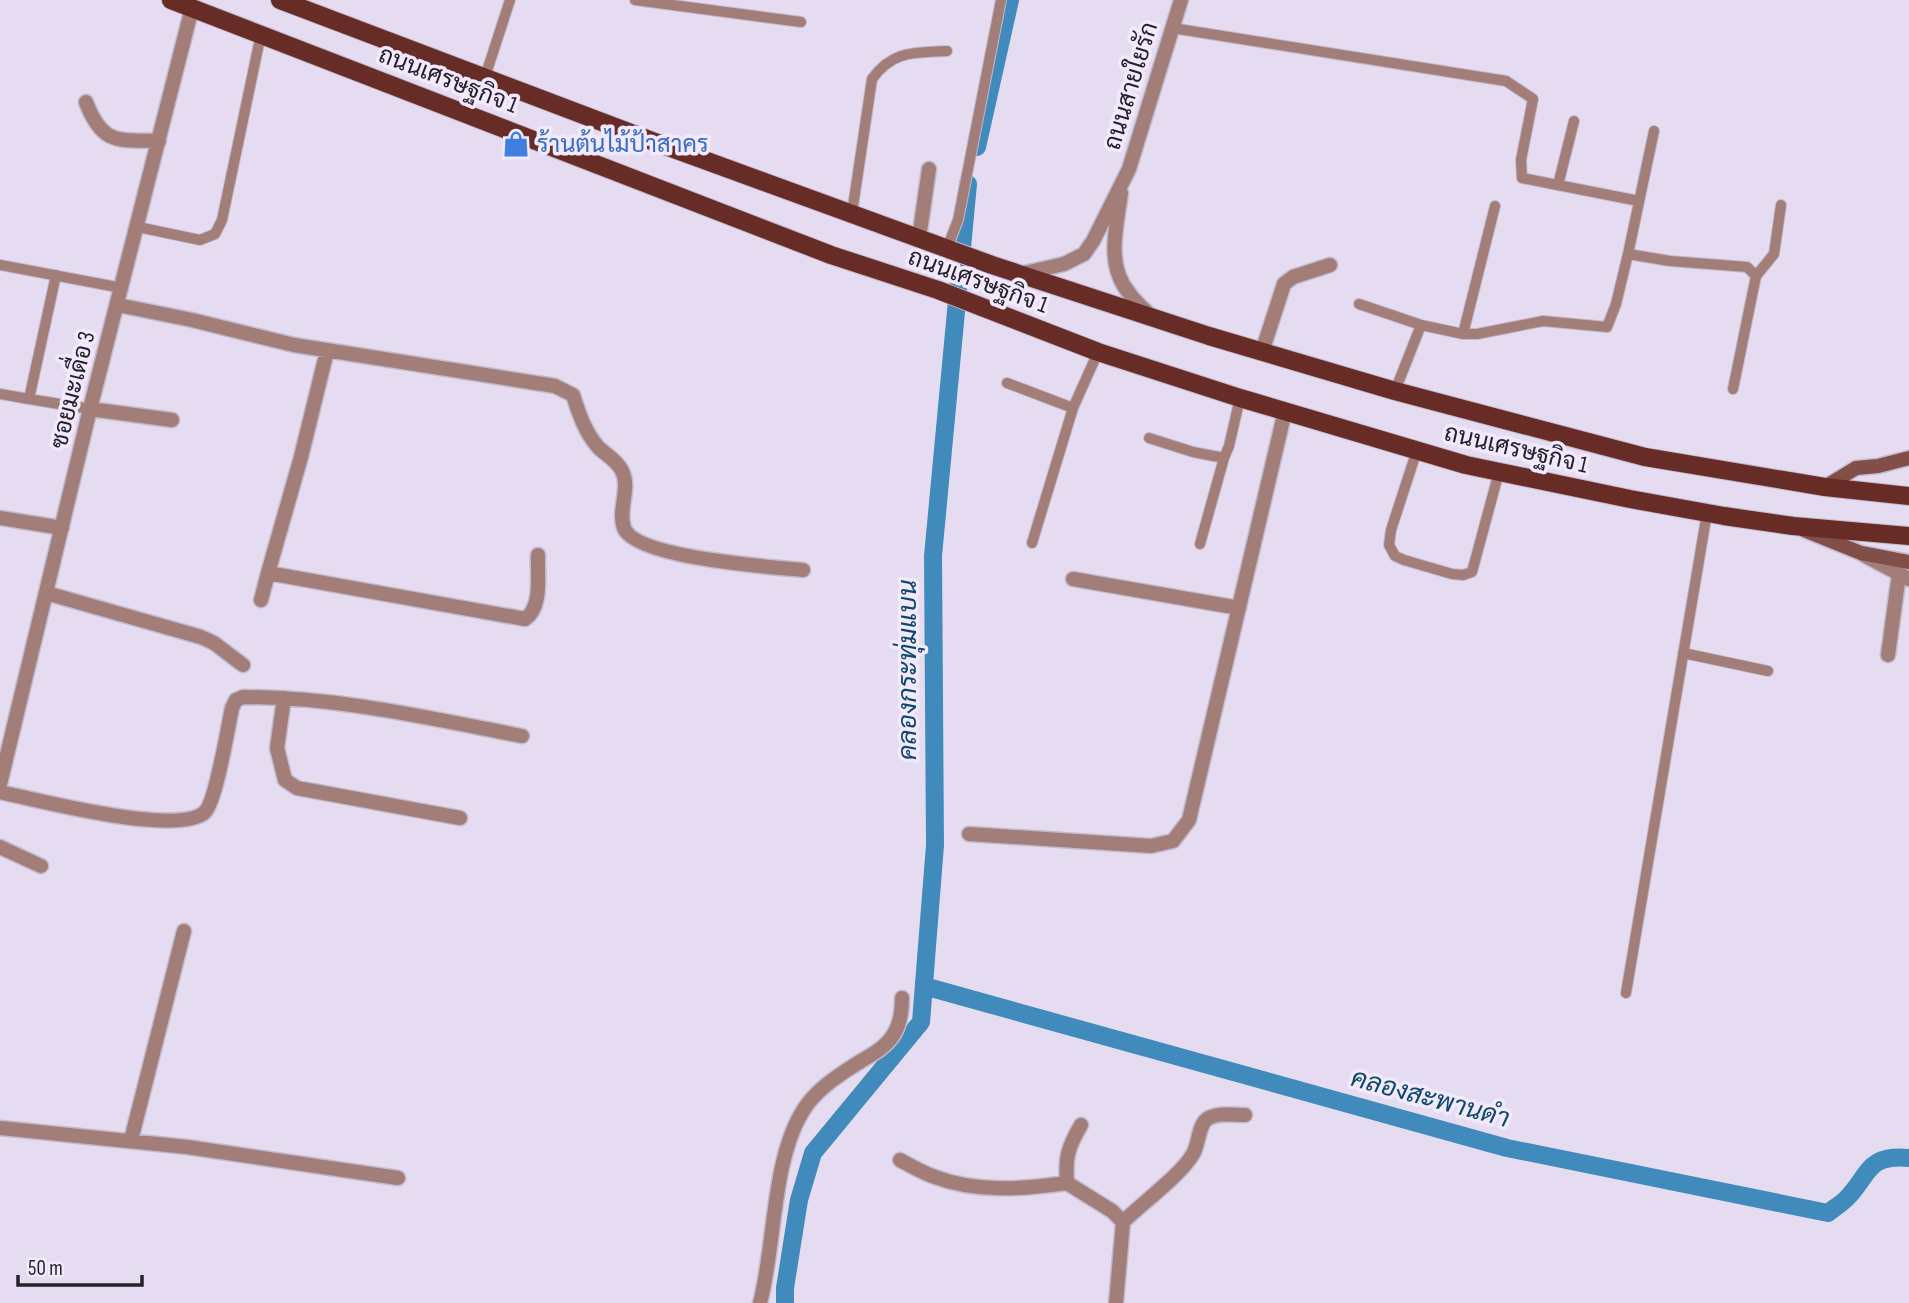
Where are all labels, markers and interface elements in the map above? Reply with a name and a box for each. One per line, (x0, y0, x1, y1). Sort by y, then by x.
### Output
street label: ถนนสายใยรัก (1096, 18, 1164, 153)
street label: ถนนเศรษฐกิจ 1 (374, 40, 522, 121)
place label: ร้านต้นไม้ป้าสาคร (537, 128, 709, 159)
shop icon: ร้านต้นไม้ป้าสาคร (501, 129, 531, 159)
street label: ถนนเศรษฐกิจ 1 (904, 242, 1052, 321)
street label: ซอยมะเดื่อ 3 (38, 327, 102, 452)
street label: ถนนเศรษฐกิจ 1 (1441, 418, 1591, 481)
water label: คลองกระทุ่มแบน (892, 579, 925, 760)
water label: คลองสะพานดำ (1347, 1062, 1513, 1135)
scale bar (18, 1244, 142, 1288)
text: 50 m (28, 1256, 63, 1281)

